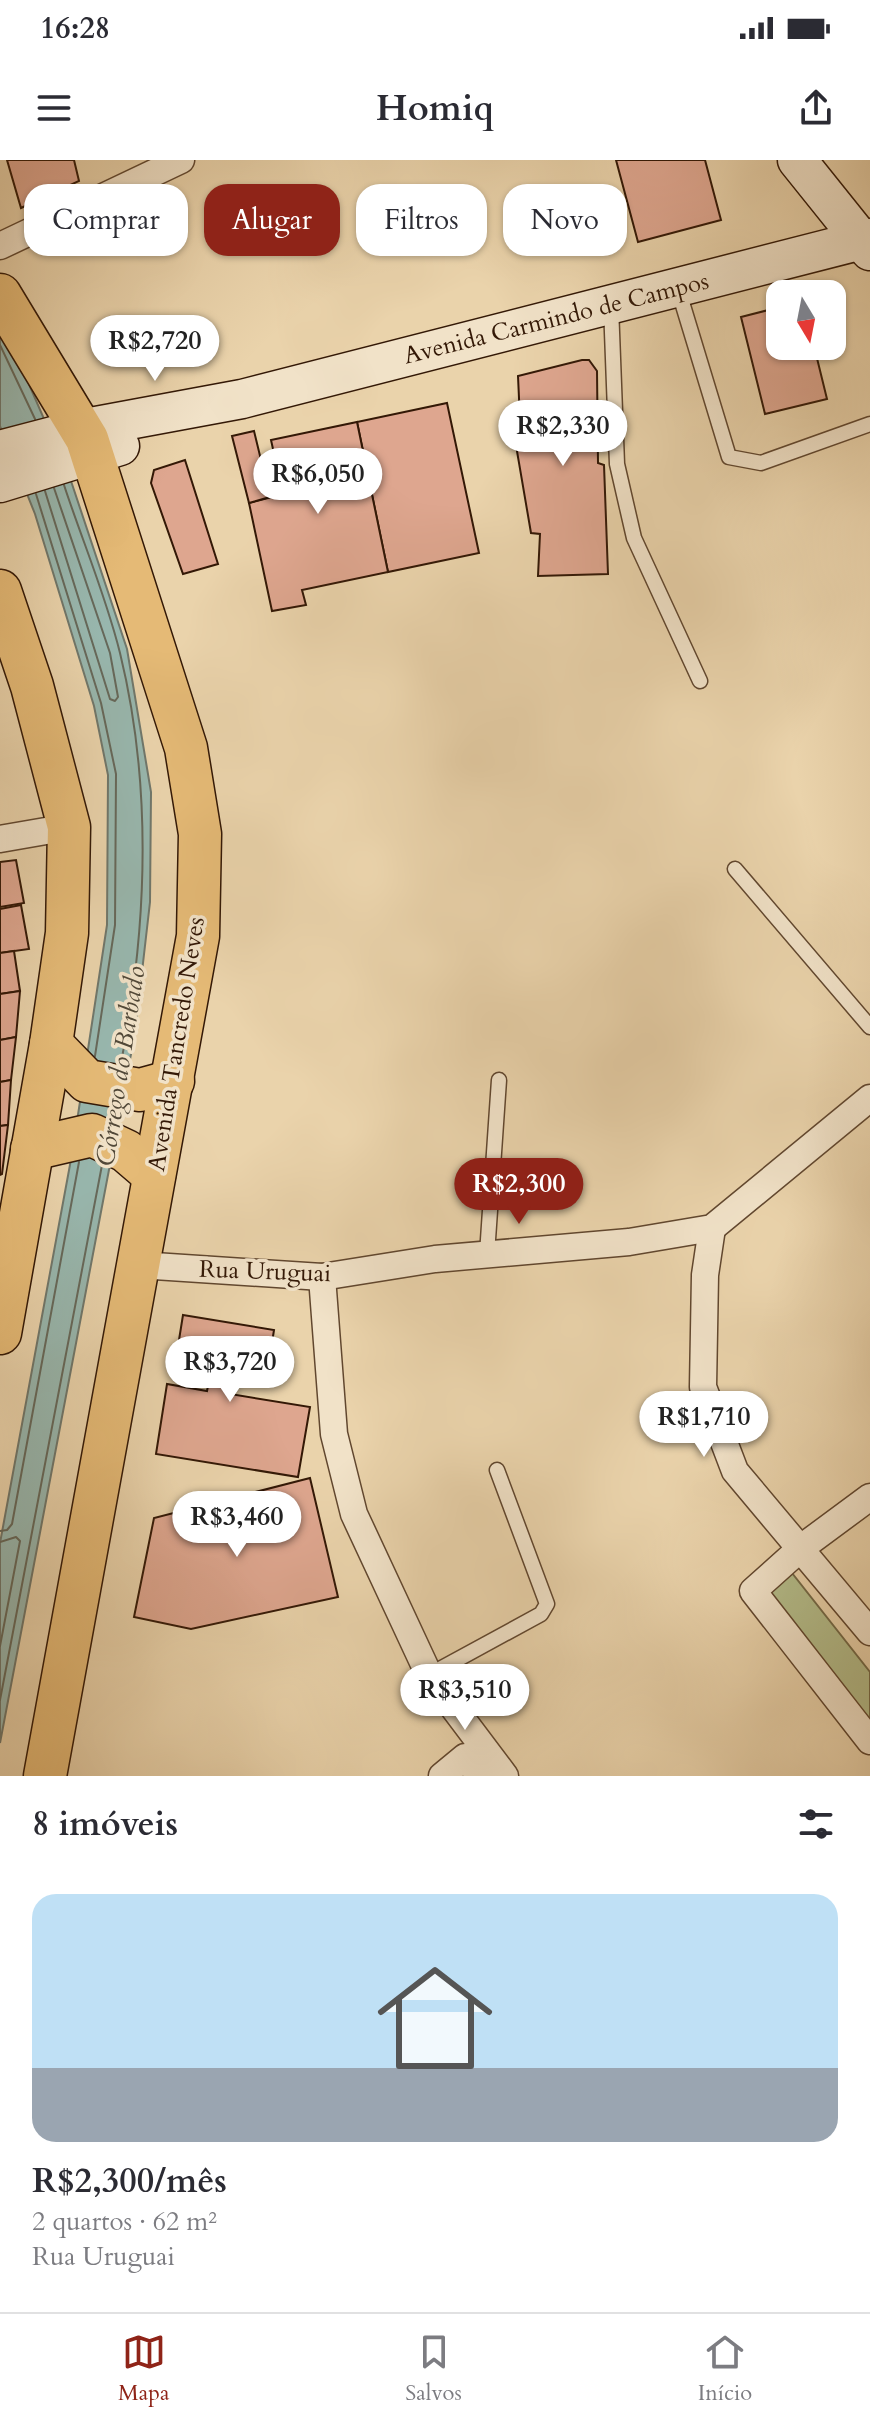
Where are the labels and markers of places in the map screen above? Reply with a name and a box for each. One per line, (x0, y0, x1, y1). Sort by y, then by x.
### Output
pin: R$2,720 (81, 315, 229, 383)
pin: R$2,330 (489, 400, 637, 468)
pin: R$6,050 (244, 448, 392, 516)
pin: R$2,300 (445, 1158, 593, 1226)
pin: R$3,720 (156, 1336, 304, 1404)
pin: R$1,710 (630, 1391, 778, 1459)
pin: R$3,460 (163, 1491, 311, 1559)
pin: R$3,510 (391, 1664, 539, 1732)

